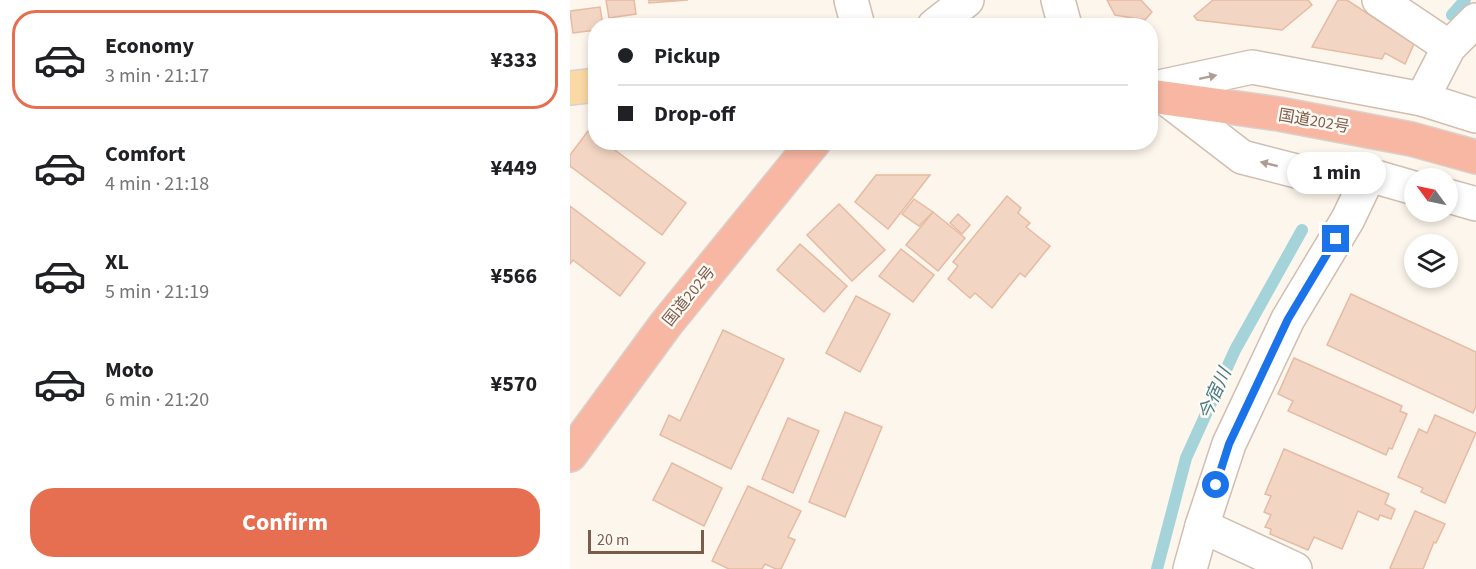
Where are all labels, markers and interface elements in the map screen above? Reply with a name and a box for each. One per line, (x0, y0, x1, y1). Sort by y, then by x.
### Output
text: Economy (105, 30, 194, 62)
icon: car (33, 33, 87, 87)
text: Pickup (654, 40, 720, 72)
text: ¥333 (491, 44, 537, 76)
text: 3 min · 21:17 (105, 62, 209, 90)
one-way arrow (1198, 71, 1217, 81)
text: Drop-off (654, 98, 735, 130)
street label: 国道202号 (1277, 104, 1351, 138)
text: Comfort (105, 138, 186, 170)
icon: car (33, 141, 87, 195)
text: ¥449 (491, 152, 537, 184)
callout: 1 min (1286, 152, 1386, 194)
one-way arrow (1260, 158, 1279, 168)
text: 1 min (1312, 159, 1361, 187)
north arrow (1404, 168, 1458, 222)
map controls (1404, 168, 1458, 288)
text: 4 min · 21:18 (105, 170, 209, 198)
route end (1322, 225, 1349, 252)
button: layers (1404, 234, 1458, 288)
text: XL (105, 246, 129, 278)
icon: car (33, 249, 87, 303)
text: ¥566 (491, 260, 537, 292)
street label: 国道202号 (658, 261, 720, 331)
text: 5 min · 21:19 (105, 278, 209, 306)
text: Moto (105, 354, 154, 386)
icon: car (33, 357, 87, 411)
water label: 今宿川 (1193, 362, 1238, 424)
text: ¥570 (491, 368, 537, 400)
text: 6 min · 21:20 (105, 386, 209, 414)
route start (1202, 471, 1229, 498)
button: Confirm (30, 488, 540, 557)
scale bar (588, 527, 704, 554)
text: 20 m (597, 529, 629, 551)

